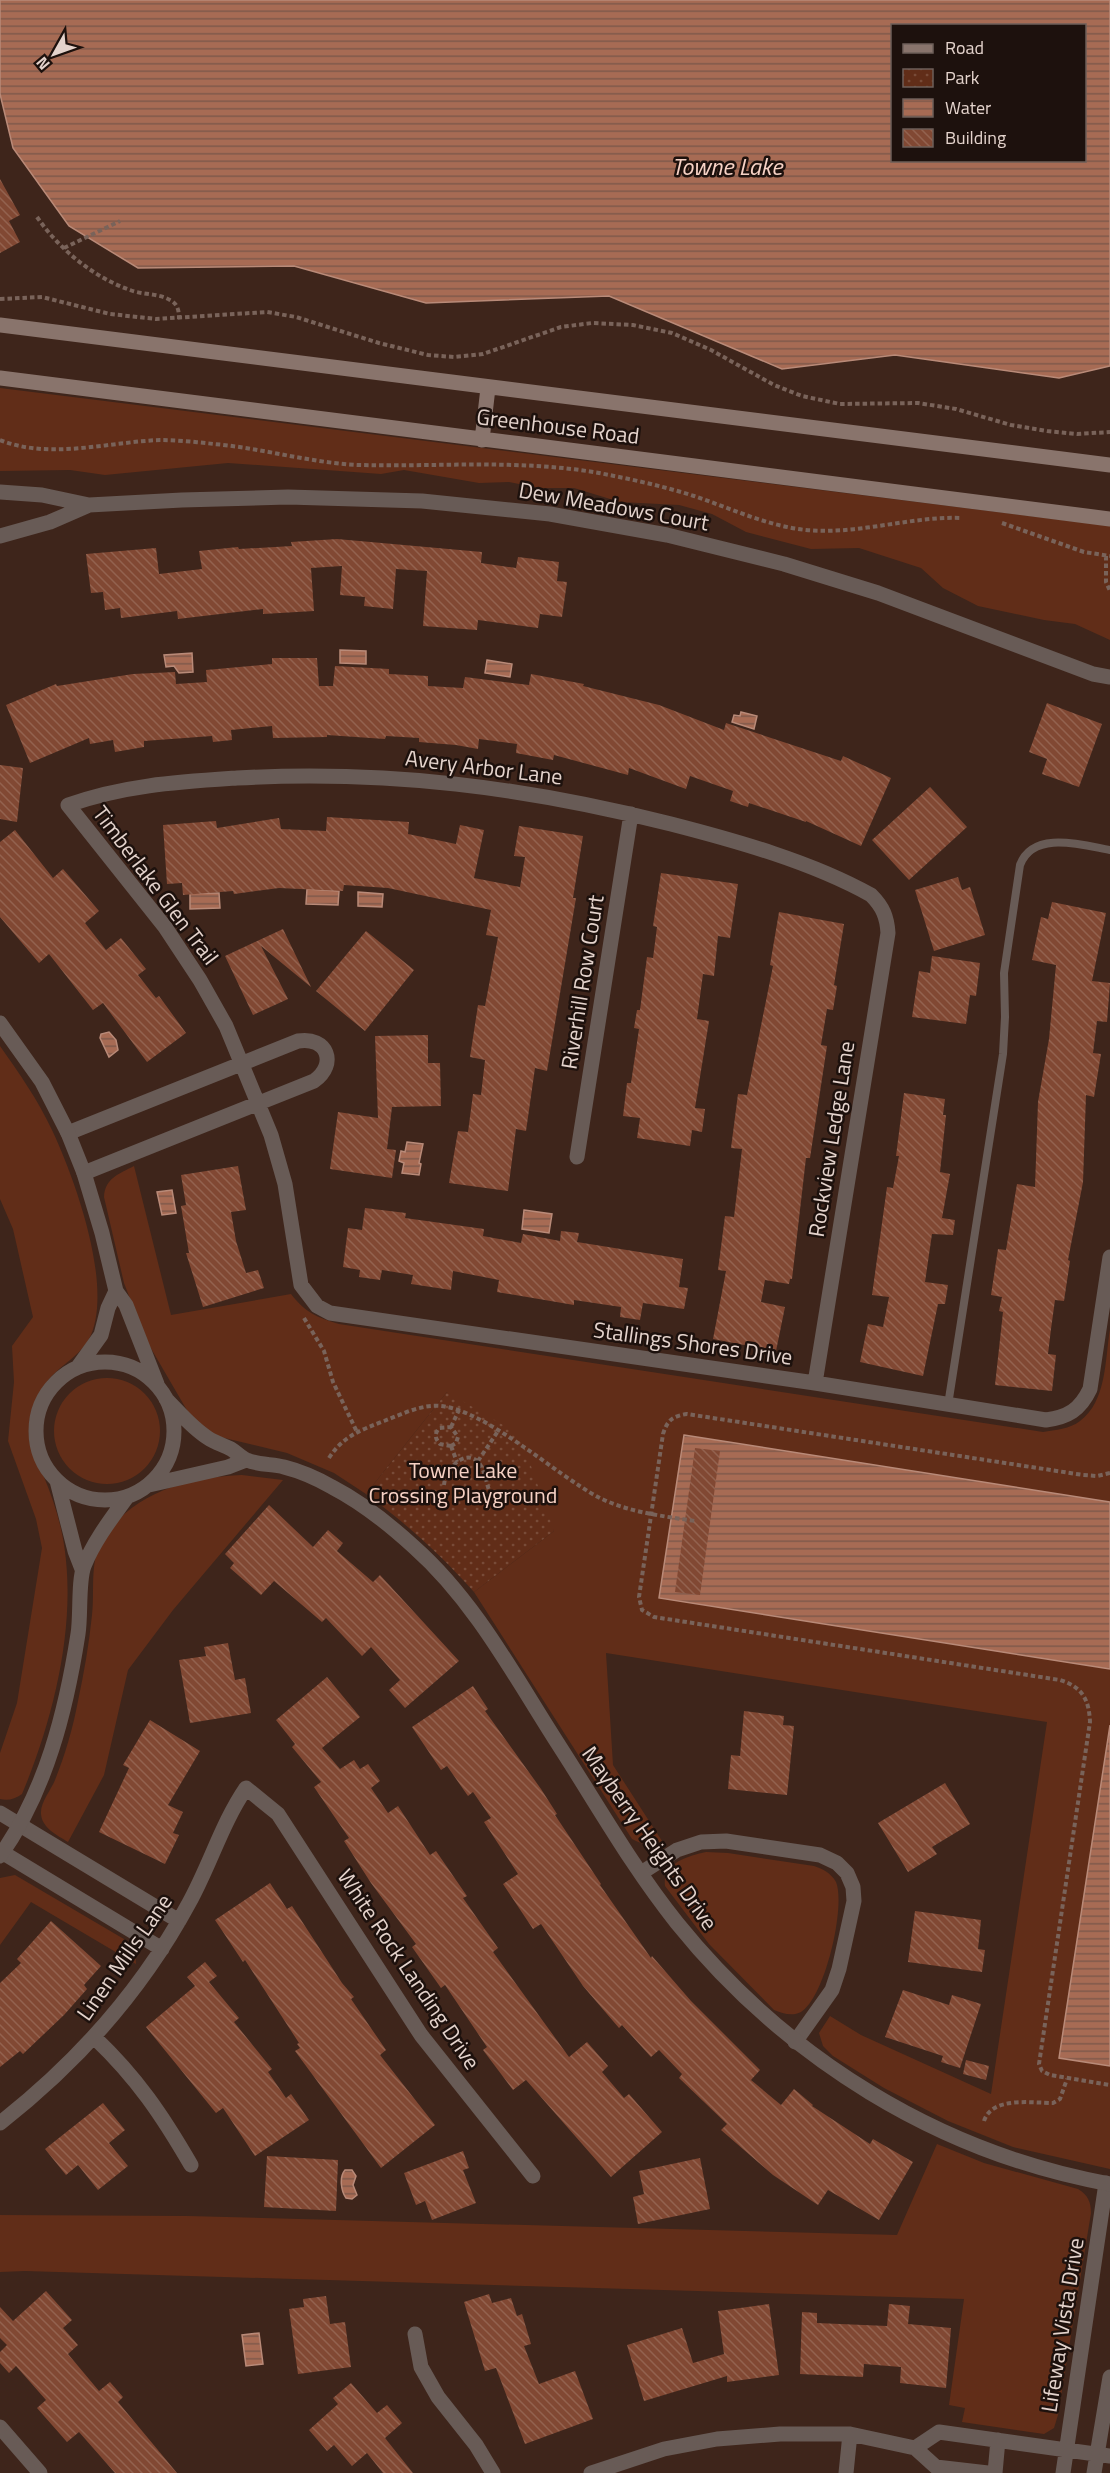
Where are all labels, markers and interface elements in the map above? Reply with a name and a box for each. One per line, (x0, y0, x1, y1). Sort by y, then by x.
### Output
north arrow (24, 24, 84, 84)
legend (891, 24, 1086, 162)
text: Road (945, 34, 984, 61)
text: N (30, 52, 55, 76)
text: Park (945, 64, 980, 91)
text: Water (945, 94, 991, 121)
text: Building (945, 124, 1006, 151)
water label: Towne Lake (672, 148, 784, 184)
street label: Greenhouse Road (475, 399, 641, 453)
street label: Dew Meadows Court (516, 473, 712, 540)
street label: Avery Arbor Lane (403, 740, 565, 794)
street label: Timberlake Glen Trail (85, 798, 227, 972)
street label: Riverhill Row Court (551, 892, 613, 1072)
street label: Rockview Ledge Lane (799, 1039, 863, 1239)
street label: Stallings Shores Drive (591, 1312, 795, 1374)
park label: Towne Lake Crossing Playground (368, 1453, 558, 1512)
street label: Mayberry Heights Drive (574, 1739, 726, 1937)
street label: White Rock Landing Drive (329, 1862, 489, 2076)
street label: Linen Mills Lane (68, 1887, 180, 2027)
street label: Lifeway Vista Drive (1031, 2235, 1093, 2415)

